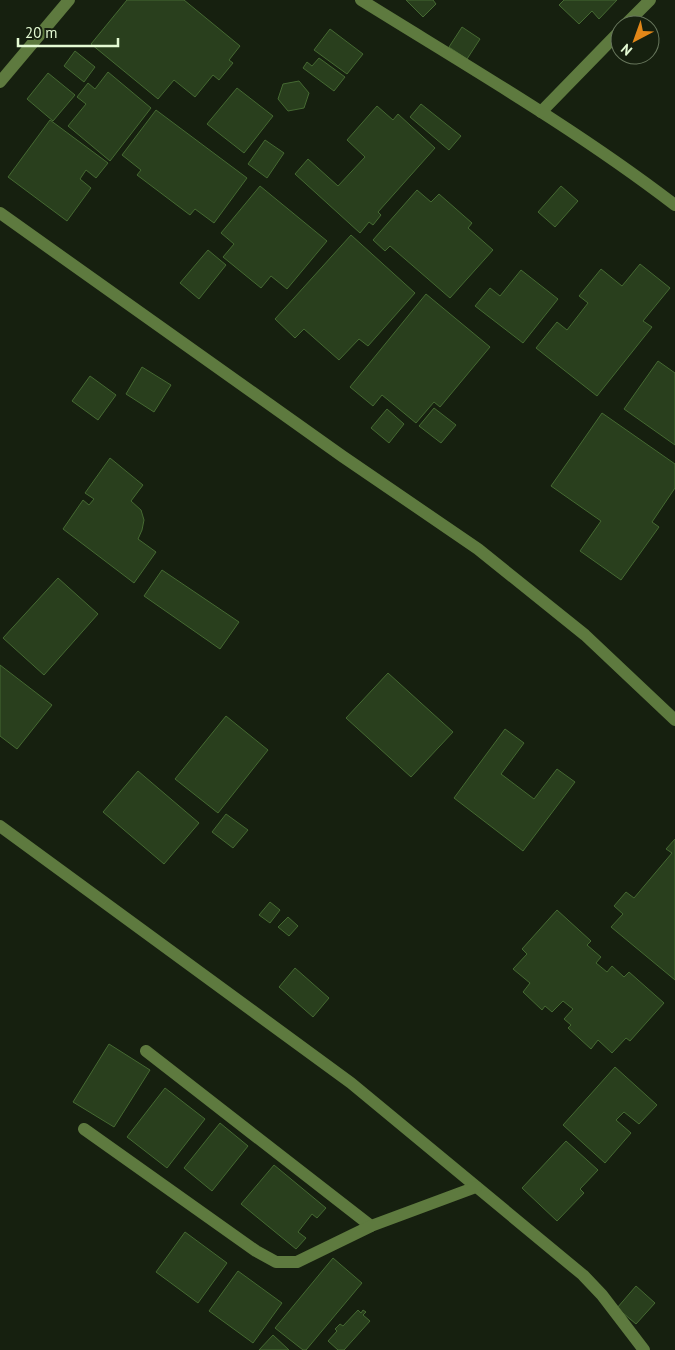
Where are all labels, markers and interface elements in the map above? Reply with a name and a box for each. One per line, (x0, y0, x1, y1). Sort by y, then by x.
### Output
scale bar (18, 15, 118, 47)
north arrow (610, 15, 660, 65)
text: 20 m (25, 23, 58, 42)
text: N (617, 40, 636, 60)

